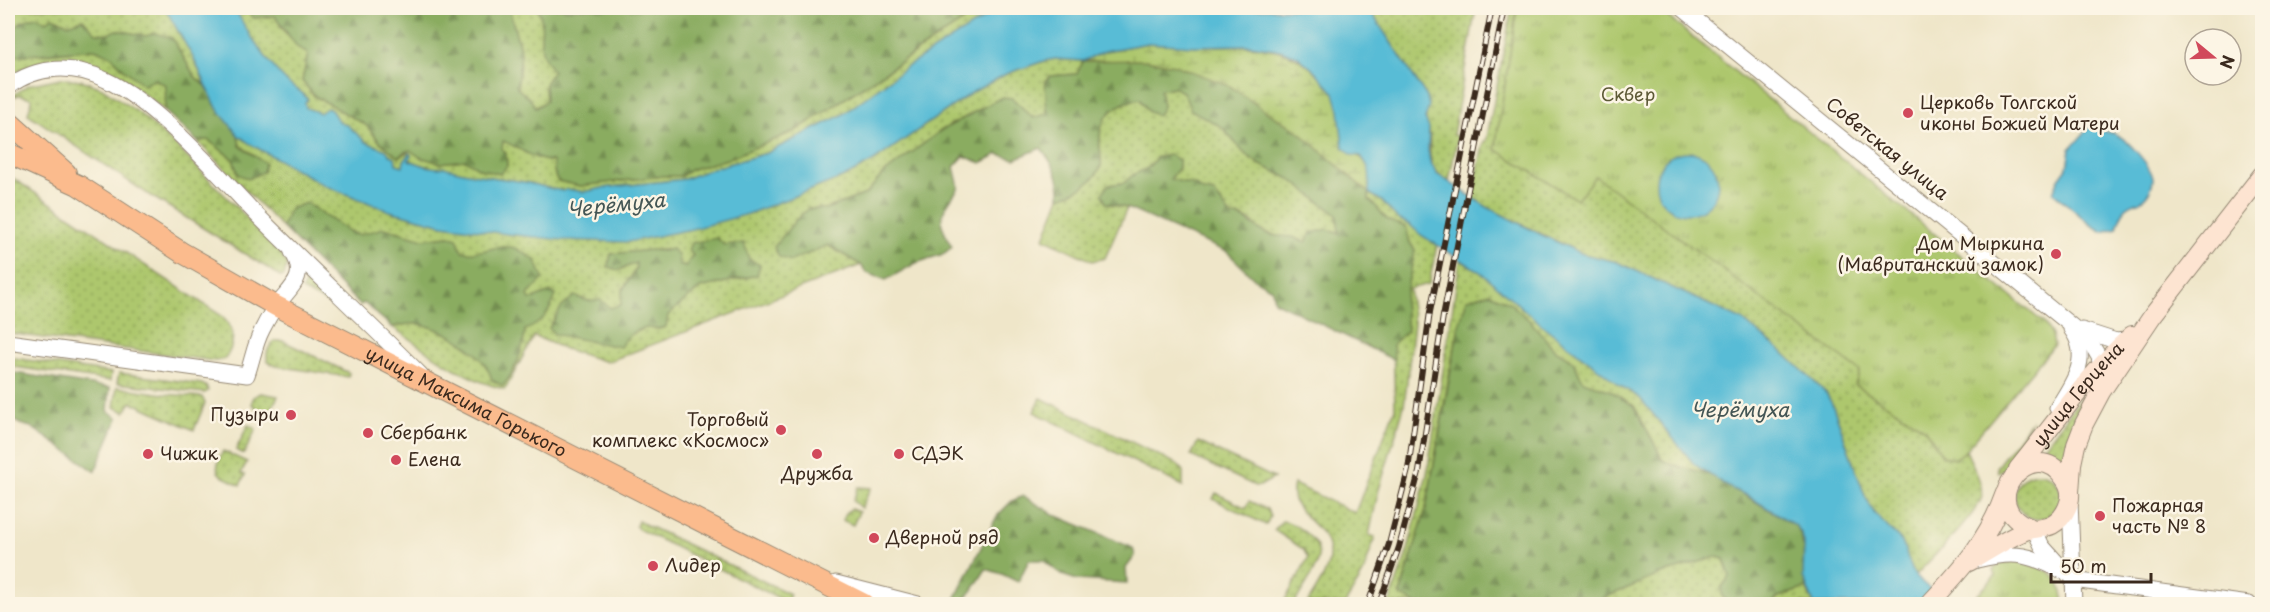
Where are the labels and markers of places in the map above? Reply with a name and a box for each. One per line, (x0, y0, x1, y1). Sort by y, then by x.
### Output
place label: Церковь Толгской иконы Божией Матери (1920, 88, 2120, 136)
marker: Церковь Толгской иконы Божией Матери (1901, 106, 1915, 120)
place label: Дом Мыркина (Мавританский замок) (1837, 229, 2045, 277)
marker: Дом Мыркина (Мавританский замок) (2049, 247, 2063, 261)
place label: Пузыри (210, 400, 279, 427)
place label: Торговый комплекс «Космос» (592, 405, 769, 453)
marker: Пузыри (284, 408, 298, 422)
place label: Сбербанк (380, 418, 467, 445)
marker: Торговый комплекс «Космос» (774, 423, 788, 437)
marker: Сбербанк (361, 426, 375, 440)
place label: Чижик (160, 439, 218, 466)
place label: СДЭК (911, 439, 964, 466)
place label: Елена (408, 445, 462, 472)
marker: Чижик (141, 447, 155, 461)
marker: Дружба (810, 447, 824, 461)
marker: СДЭК (892, 447, 906, 461)
marker: Елена (389, 453, 403, 467)
place label: Дружба (780, 459, 853, 486)
place label: Пожарная часть № 8 (2112, 491, 2206, 539)
marker: Пожарная часть № 8 (2093, 509, 2107, 523)
place label: Дверной ряд (885, 523, 999, 550)
marker: Дверной ряд (867, 531, 881, 545)
place label: Лидер (665, 551, 721, 578)
marker: Лидер (646, 559, 660, 573)

